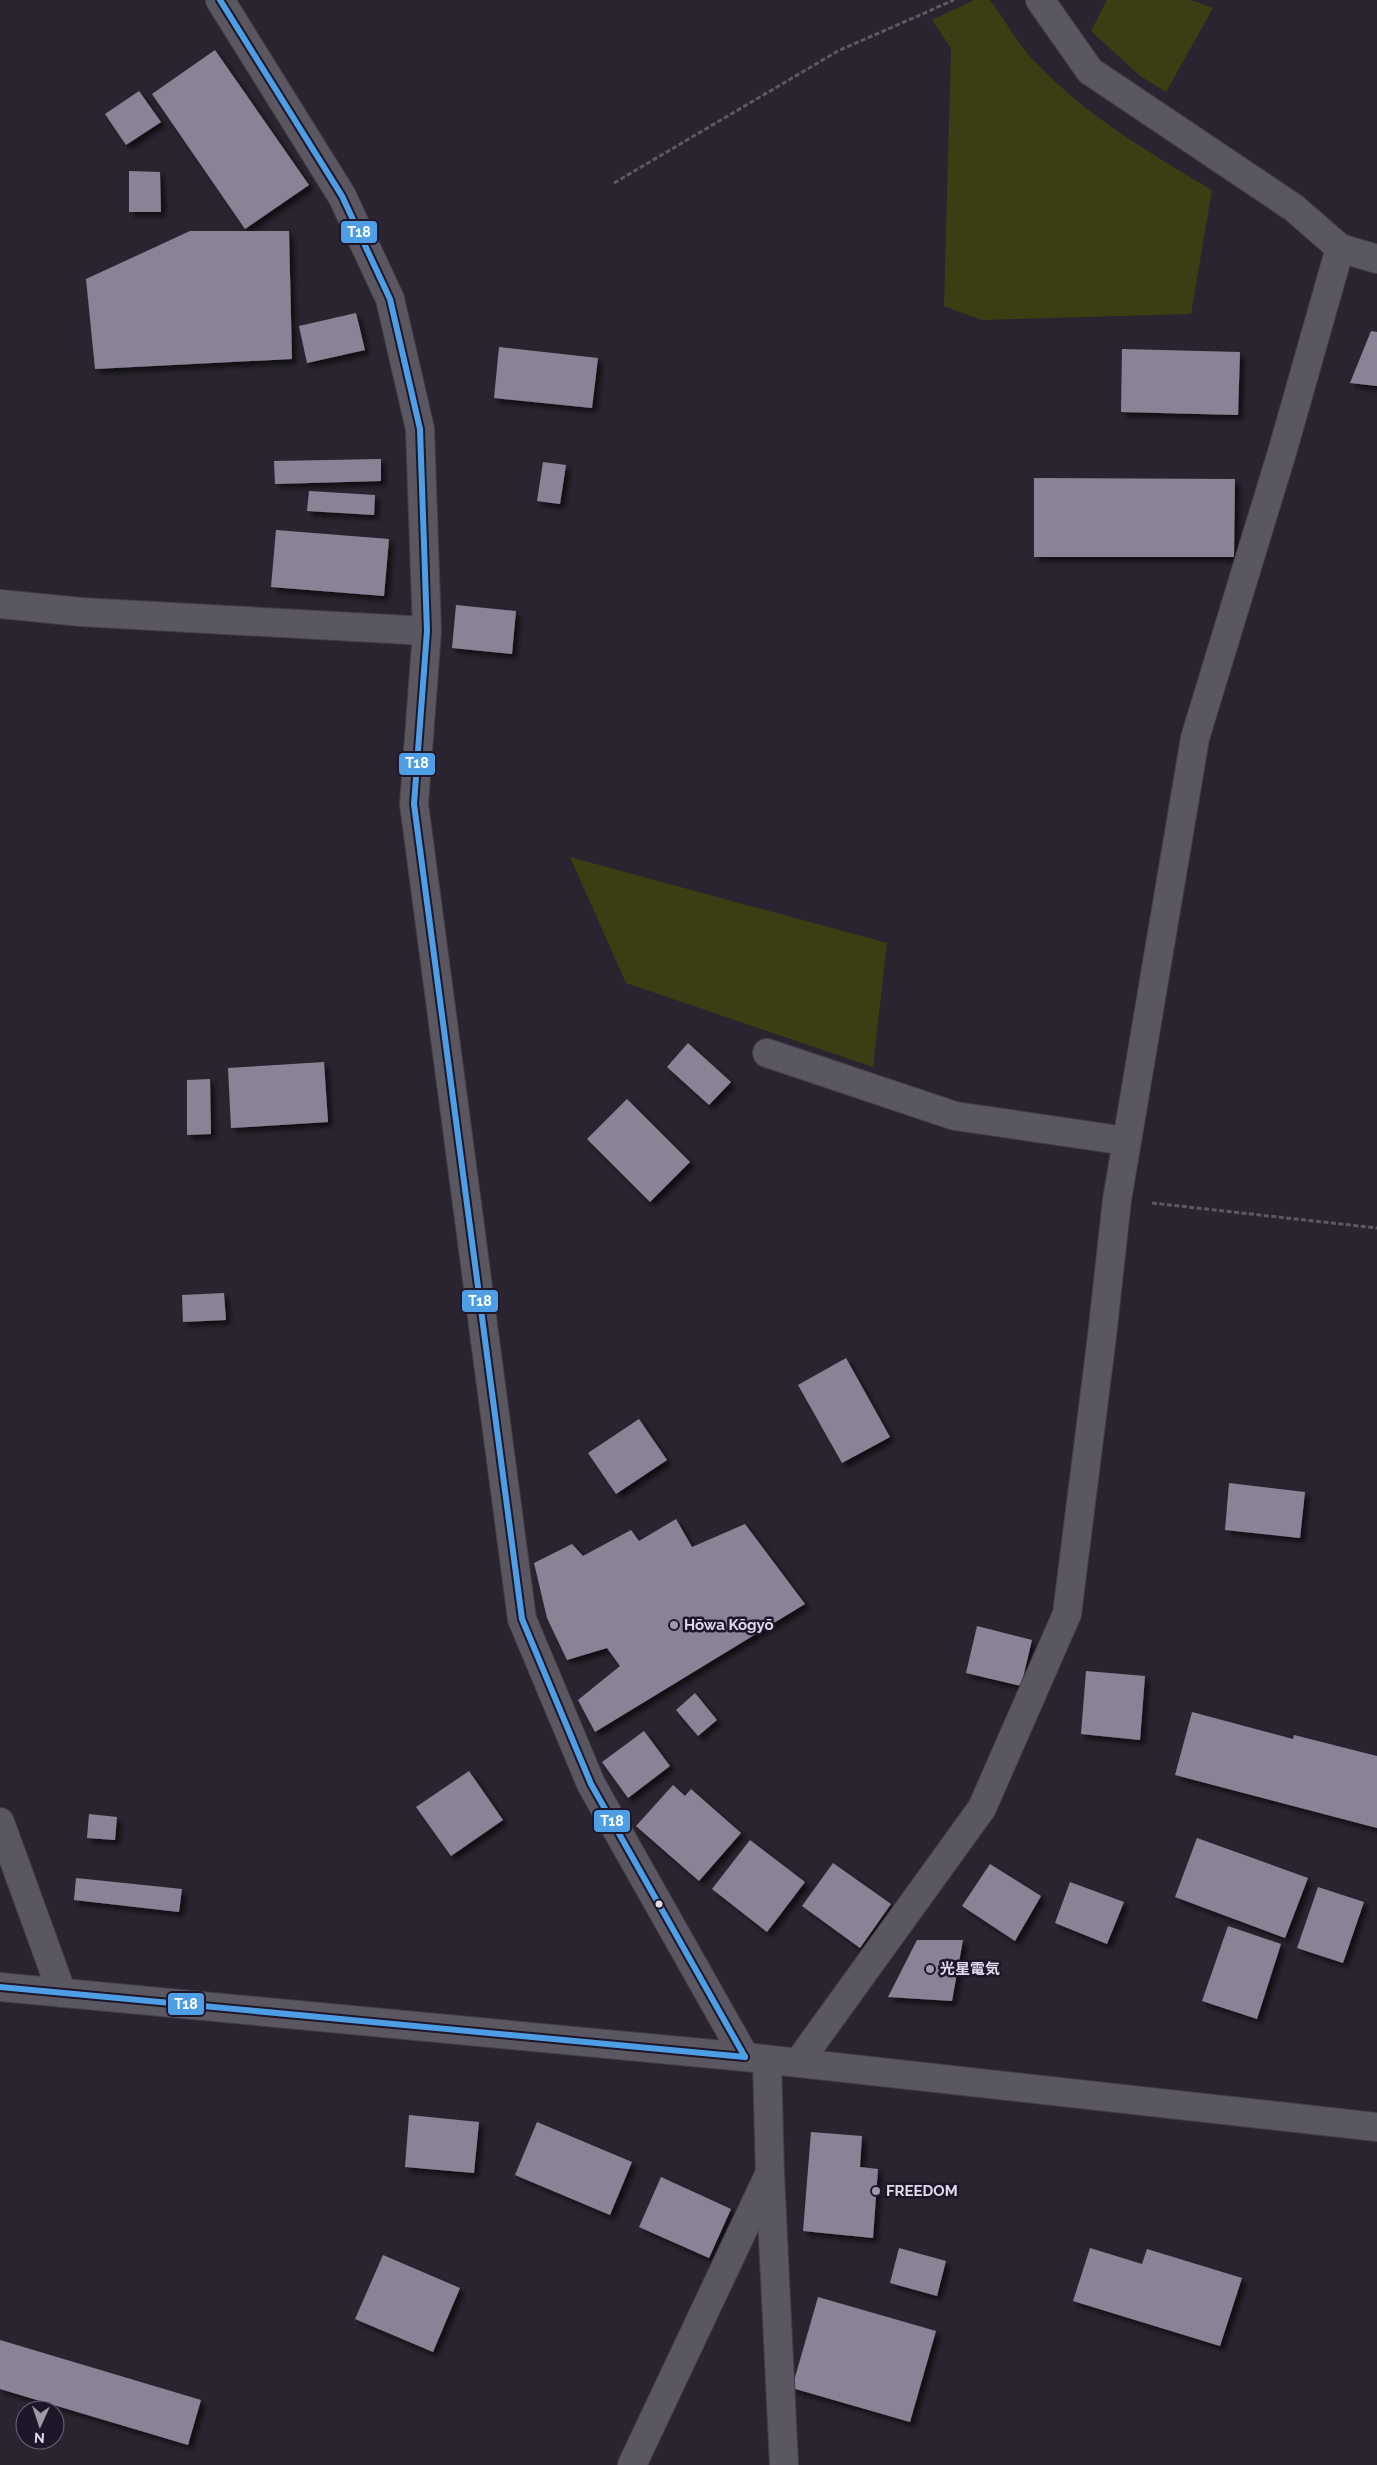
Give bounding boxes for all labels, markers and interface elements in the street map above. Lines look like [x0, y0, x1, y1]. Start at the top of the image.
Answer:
line badge: T18 [340, 220, 378, 244]
text: T18 [347, 224, 371, 240]
line badge: T18 [398, 752, 436, 776]
text: T18 [405, 755, 429, 771]
line badge: T18 [461, 1289, 499, 1313]
text: T18 [468, 1293, 492, 1309]
place label: Hōwa Kōgyō [684, 1616, 774, 1634]
marker: Hōwa Kōgyō [668, 1619, 680, 1631]
line badge: T18 [593, 1809, 631, 1833]
text: T18 [600, 1813, 624, 1829]
unlabelled marker [654, 1899, 664, 1909]
place label: 光星電気 [940, 1960, 1000, 1978]
marker: 光星電気 [924, 1963, 936, 1975]
line badge: T18 [167, 1992, 205, 2016]
text: T18 [174, 1996, 198, 2012]
place label: FREEDOM [886, 2182, 958, 2200]
marker: FREEDOM [870, 2185, 882, 2197]
north arrow [15, 2400, 65, 2450]
text: N [34, 2430, 45, 2446]

